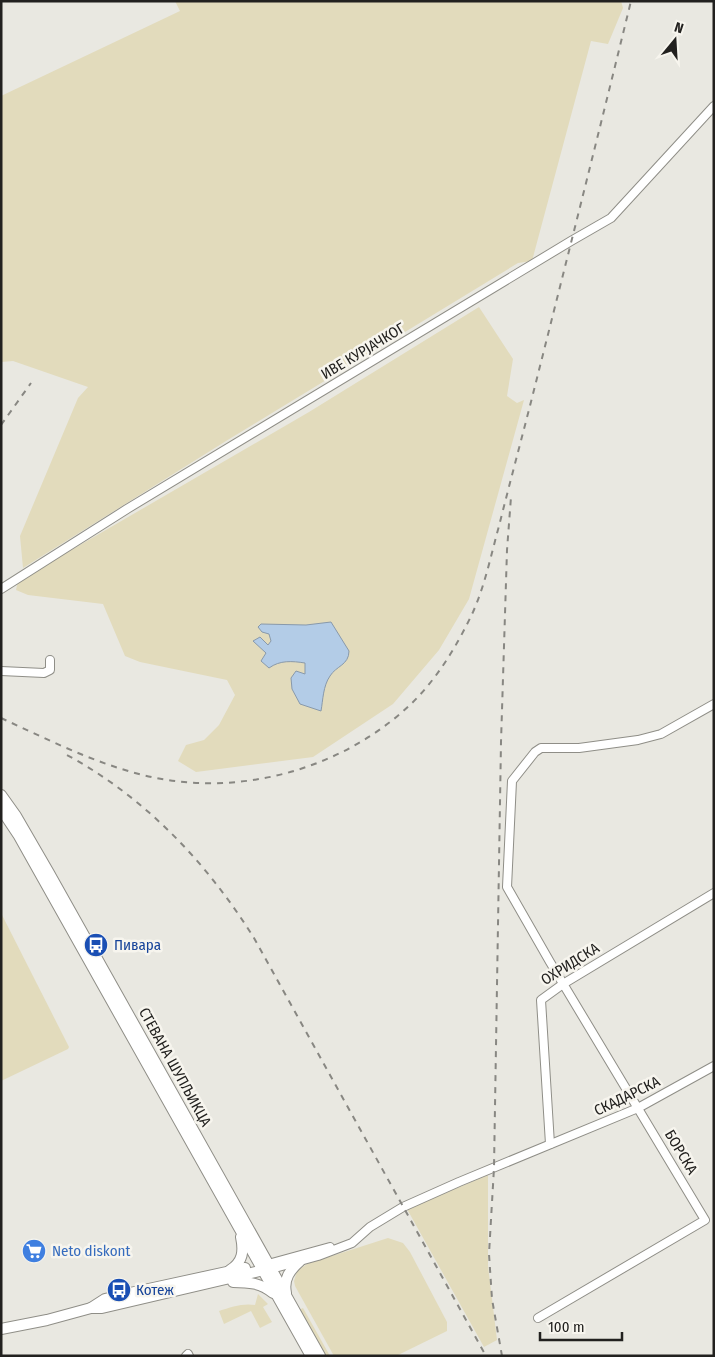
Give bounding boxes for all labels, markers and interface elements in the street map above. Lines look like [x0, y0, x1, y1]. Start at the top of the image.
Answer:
north arrow [650, 15, 700, 65]
text: N [672, 19, 685, 37]
street label: ИВЕ КУРЈАЧКОГ [318, 319, 408, 383]
bus stop icon: Пивара [83, 932, 109, 958]
place label: Пивара [114, 936, 161, 954]
street label: ОХРИДСКА [538, 939, 603, 989]
street label: СТЕВАНА ШУПЉИКЦА [135, 1004, 215, 1130]
street label: СКАДАРСКА [591, 1072, 663, 1120]
street label: БОРСКА [661, 1127, 701, 1178]
supermarket icon: Neto diskont [21, 1238, 47, 1264]
place label: Neto diskont [52, 1242, 130, 1260]
bus stop icon: Котеж [106, 1277, 132, 1303]
place label: Котеж [136, 1281, 174, 1299]
scale bar [540, 1310, 622, 1342]
text: 100 m [548, 1318, 585, 1336]

